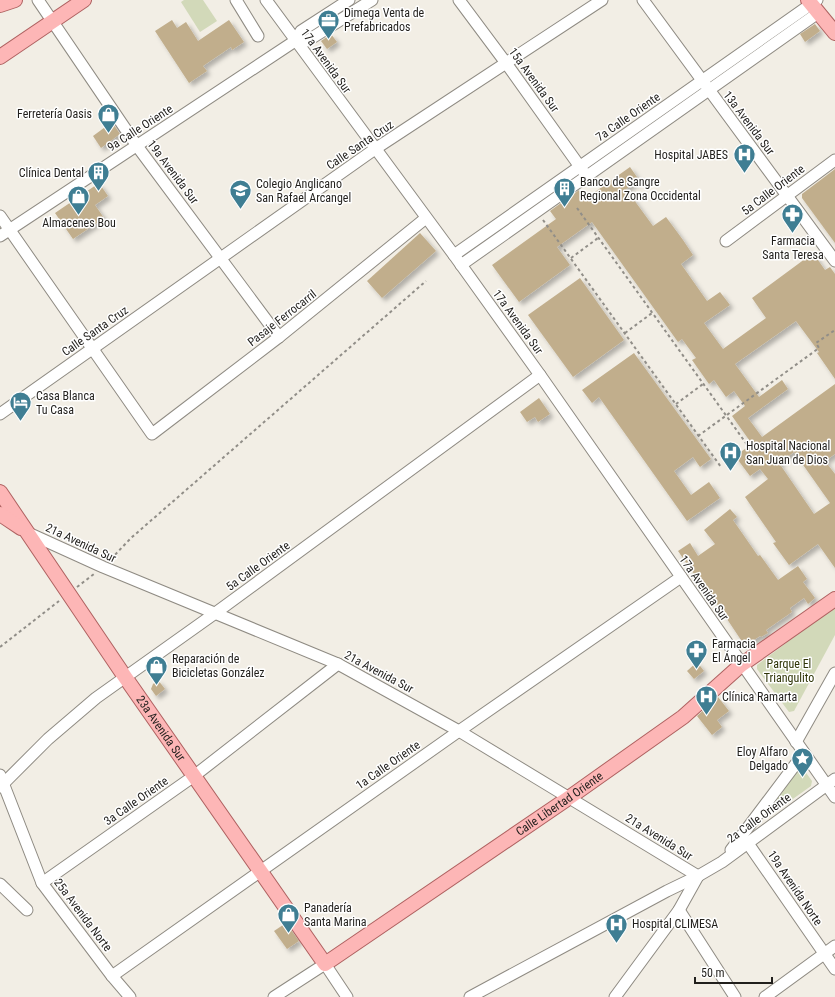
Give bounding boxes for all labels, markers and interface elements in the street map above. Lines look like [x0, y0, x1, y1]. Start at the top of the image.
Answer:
place label: Dimega Venta de Prefabricados [344, 6, 425, 34]
office icon: Dimega Venta de Prefabricados [315, 7, 341, 40]
street label: 17a Avenida Sur [298, 26, 354, 96]
street label: 15a Avenida Sur [506, 45, 562, 115]
street label: 13a Avenida Sur [720, 88, 778, 158]
street label: 7a Calle Oriente [593, 90, 663, 144]
shop icon: Ferretería Oasis [95, 101, 121, 134]
street label: 9a Calle Oriente [105, 101, 176, 154]
place label: Ferretería Oasis [17, 107, 92, 121]
street label: Calle Santa Cruz [324, 117, 396, 173]
street label: 19a Avenida Sur [144, 137, 202, 207]
hospital icon: Hospital JABES [731, 142, 757, 175]
place label: Hospital JABES [654, 148, 728, 162]
building icon: Clínica Dental [86, 160, 112, 193]
street label: 5a Calle Oriente [739, 162, 807, 218]
place label: Clínica Dental [19, 166, 84, 180]
place label: Banco de Sangre Regional Zona Occidental [580, 175, 701, 203]
building icon: Banco de Sangre Regional Zona Occidental [551, 176, 577, 209]
place label: Colegio Anglicano San Rafael Arcangel [256, 177, 351, 205]
school or university icon: Colegio Anglicano San Rafael Arcangel [227, 178, 253, 211]
shop icon: Almacenes Bou [66, 183, 92, 216]
pharmacy icon: Farmacia Santa Teresa [780, 201, 806, 234]
place label: Almacenes Bou [42, 216, 116, 230]
place label: Farmacia Santa Teresa [762, 234, 824, 262]
street label: Pasaje Ferrocarril [245, 287, 319, 349]
street label: 17a Avenida Sur [490, 287, 546, 357]
street label: Calle Santa Cruz [59, 303, 131, 359]
place label: Casa Blanca Tu Casa [36, 389, 95, 417]
hotel icon: Casa Blanca Tu Casa [7, 390, 33, 423]
place label: Hospital Nacional San Juan de Dios [746, 439, 830, 467]
hospital icon: Hospital Nacional San Juan de Dios [717, 440, 743, 473]
street label: 21a Avenida Sur [43, 521, 119, 566]
street label: 5a Calle Oriente [224, 538, 293, 594]
street label: 17a Avenida Sur [676, 553, 732, 624]
place label: Farmacia El Ángel [712, 637, 756, 665]
pharmacy icon: Farmacia El Ángel [683, 638, 709, 671]
street label: 21a Avenida Sur [342, 648, 416, 696]
place label: Reparación de Bicicletas González [172, 652, 265, 680]
shop icon: Reparación de Bicicletas González [144, 653, 170, 686]
park label: Parque El Triangulito [764, 657, 814, 685]
hospital icon: Clínica Ramarta [693, 684, 719, 717]
place label: Clínica Ramarta [722, 690, 797, 704]
street label: 23a Avenida Sur [133, 693, 189, 764]
street label: 1a Calle Oriente [353, 738, 423, 792]
place label: Eloy Alfaro Delgado [737, 745, 788, 773]
place icon: Eloy Alfaro Delgado [790, 746, 816, 779]
street label: Calle Libertad Oriente [513, 769, 606, 839]
street label: 3a Calle Oriente [101, 774, 171, 828]
street label: 2a Calle Oriente [725, 790, 794, 846]
street label: 21a Avenida Sur [623, 811, 695, 863]
street label: 19a Avenida Norte [765, 848, 825, 928]
street label: 25a Avenida Norte [51, 876, 115, 954]
place label: Panadería Santa Marina [304, 901, 367, 929]
shop icon: Panadería Santa Marina [275, 902, 301, 935]
hospital icon: Hospital CLIMESA [603, 911, 629, 944]
place label: Hospital CLIMESA [632, 917, 718, 931]
scale bar [695, 959, 772, 985]
text: 50 m [701, 966, 725, 980]

